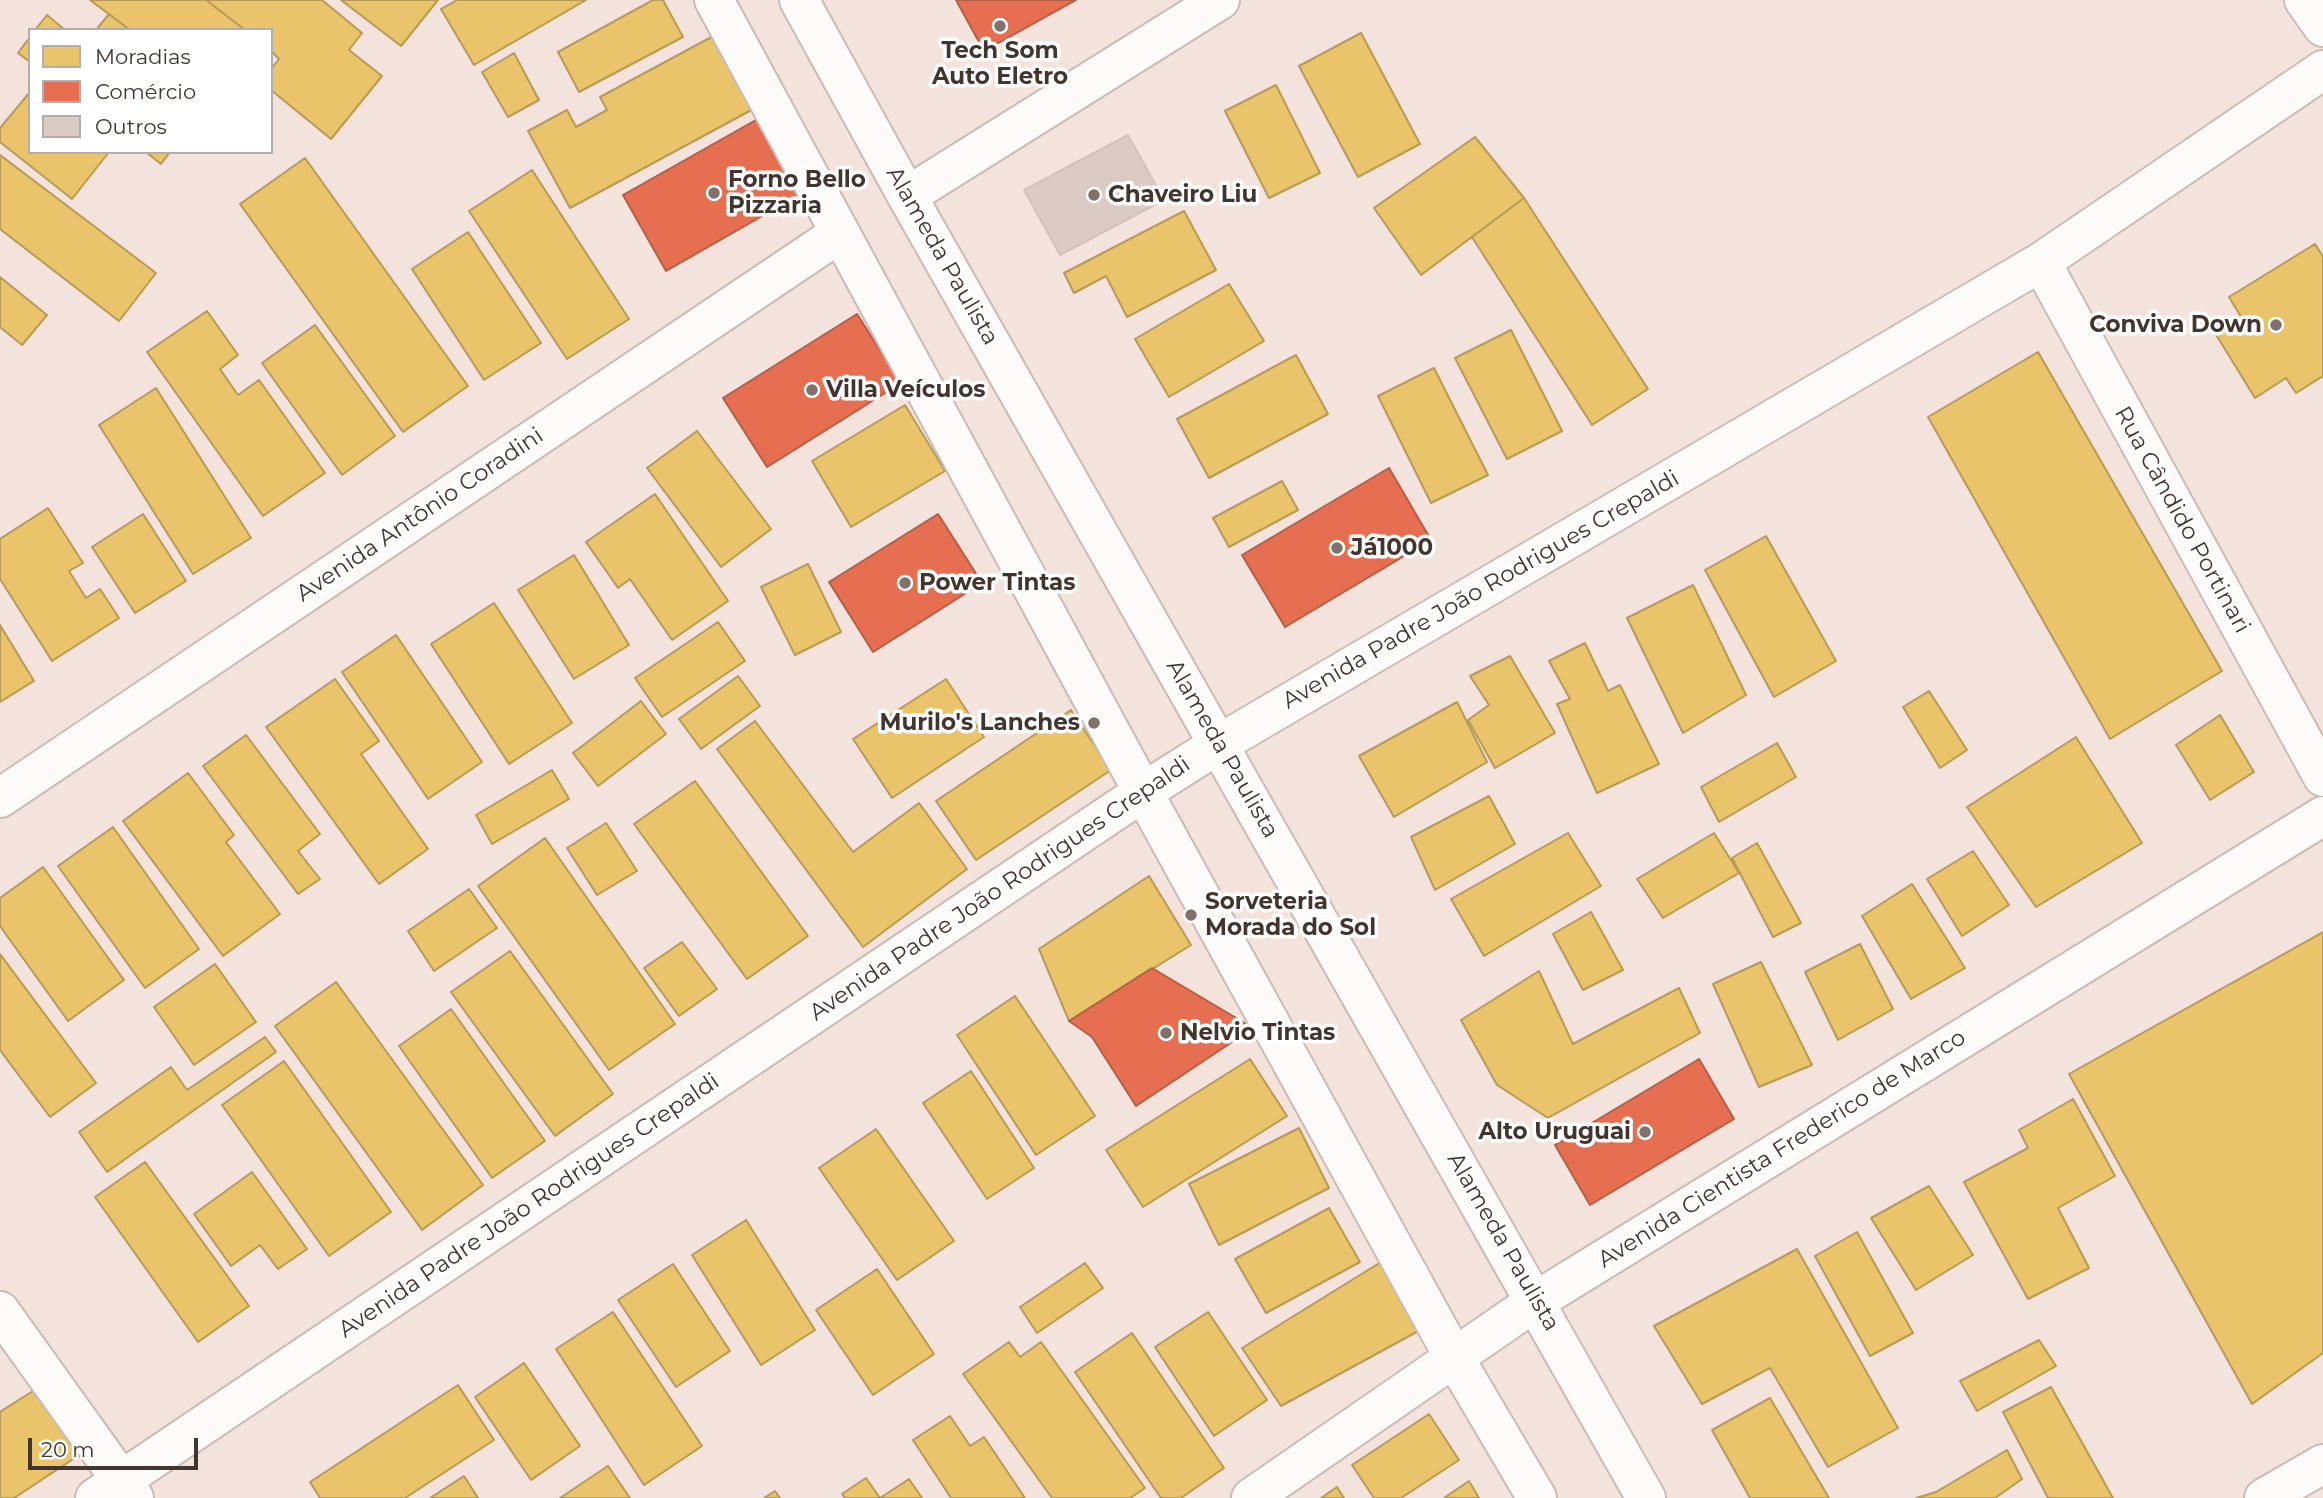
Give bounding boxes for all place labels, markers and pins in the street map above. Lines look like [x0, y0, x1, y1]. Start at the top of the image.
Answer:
marker: Tech Som Auto Eletro [992, 18, 1008, 34]
place label: Tech Som Auto Eletro [932, 37, 1068, 91]
place label: Forno Bello Pizzaria [728, 166, 866, 220]
place label: Chaveiro Liu [1108, 181, 1257, 209]
marker: Forno Bello Pizzaria [706, 185, 722, 201]
marker: Chaveiro Liu [1086, 187, 1102, 203]
place label: Conviva Down [2089, 311, 2262, 339]
marker: Conviva Down [2268, 317, 2284, 333]
place label: Villa Veículos [826, 376, 985, 404]
marker: Villa Veículos [804, 382, 820, 398]
place label: Já1000 [1351, 534, 1433, 562]
marker: Já1000 [1329, 540, 1345, 556]
place label: Power Tintas [919, 569, 1075, 597]
marker: Power Tintas [897, 575, 913, 591]
place label: Murilo's Lanches [879, 709, 1080, 737]
marker: Murilo's Lanches [1086, 715, 1102, 731]
place label: Sorveteria Morada do Sol [1205, 888, 1376, 942]
marker: Sorveteria Morada do Sol [1183, 907, 1199, 923]
place label: Nelvio Tintas [1180, 1019, 1335, 1047]
marker: Nelvio Tintas [1158, 1025, 1174, 1041]
place label: Alto Uruguai [1478, 1118, 1631, 1146]
marker: Alto Uruguai [1637, 1124, 1653, 1140]

